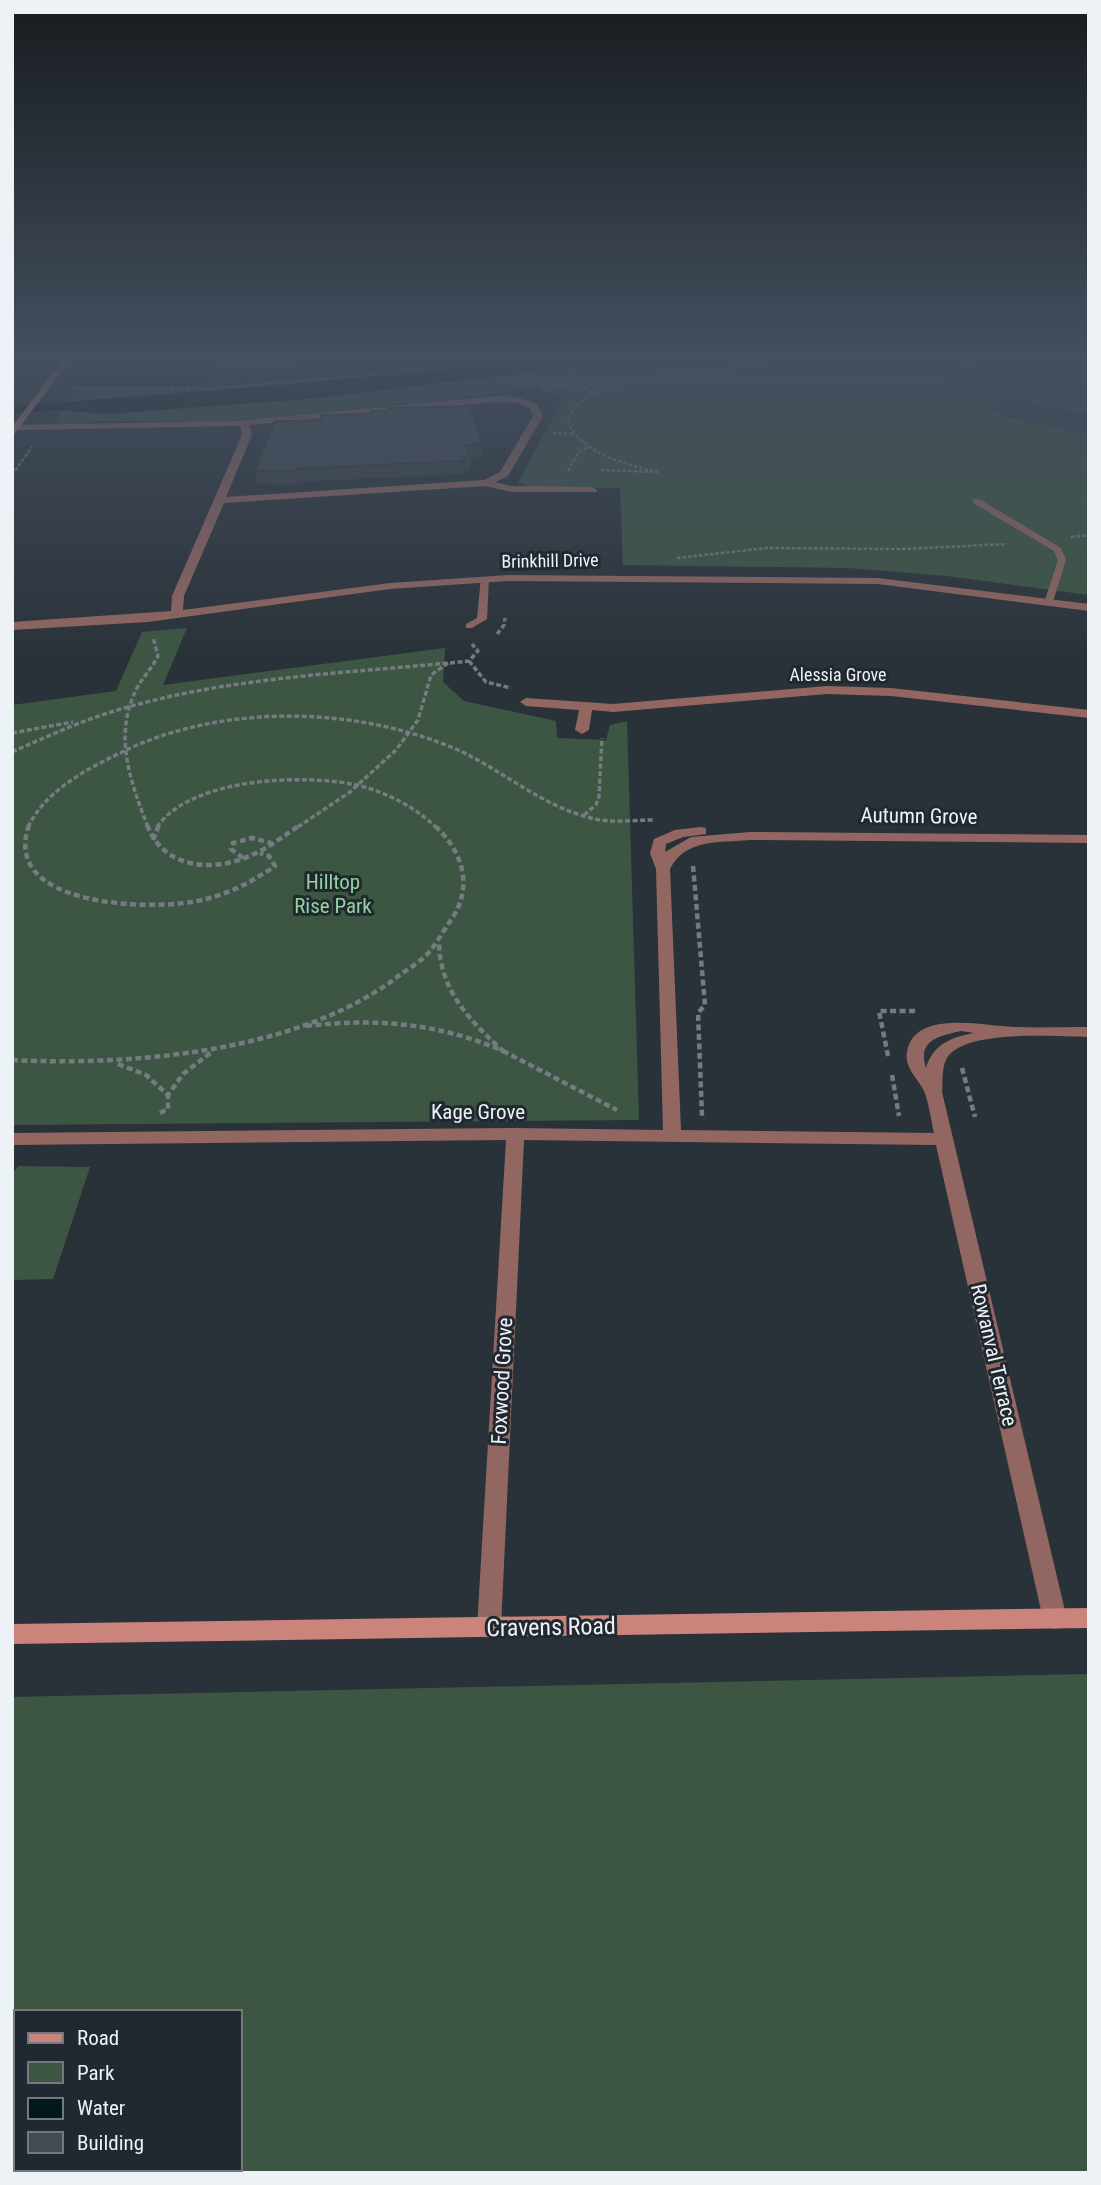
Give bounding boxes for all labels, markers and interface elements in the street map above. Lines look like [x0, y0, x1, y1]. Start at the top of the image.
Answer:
street label: Brinkhill Drive [501, 549, 599, 572]
street label: Alessia Grove [789, 664, 887, 685]
street label: Autumn Grove [860, 803, 978, 829]
park label: Hilltop Rise Park [294, 870, 372, 918]
street label: Kage Grove [431, 1100, 525, 1124]
street label: Rowanval Terrace [966, 1281, 1022, 1429]
street label: Foxwood Grove [487, 1317, 517, 1445]
street label: Cravens Road [486, 1612, 616, 1642]
legend [14, 2010, 242, 2171]
text: Road [77, 2026, 119, 2050]
text: Park [77, 2061, 115, 2085]
text: Water [77, 2096, 125, 2120]
text: Building [77, 2131, 144, 2155]

